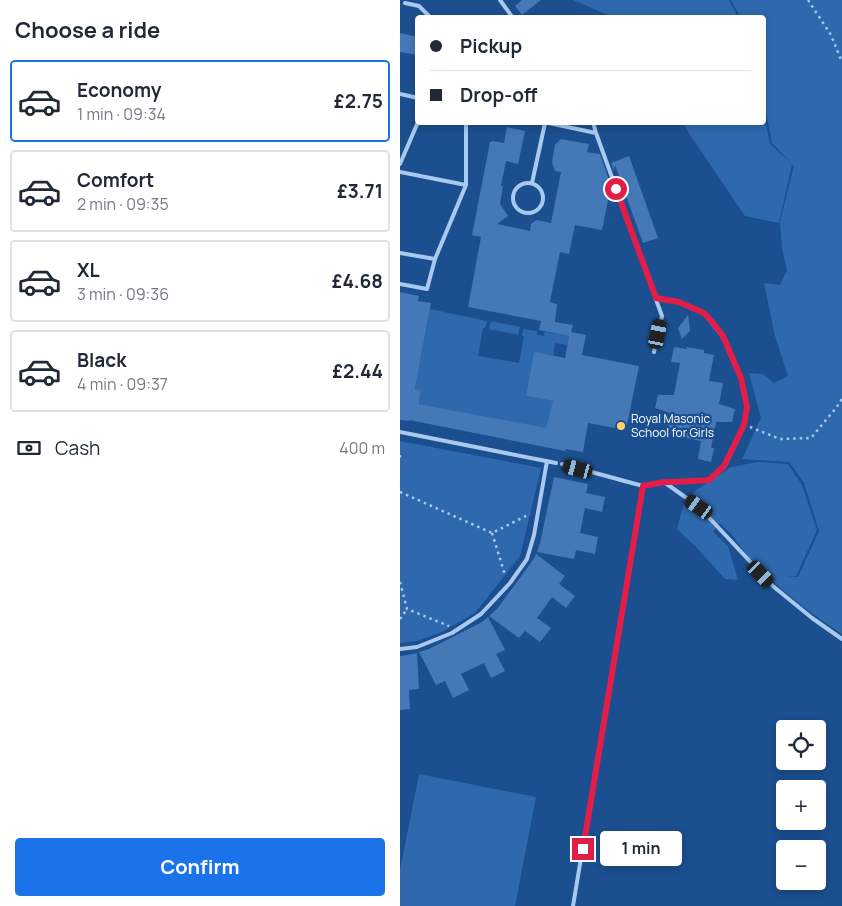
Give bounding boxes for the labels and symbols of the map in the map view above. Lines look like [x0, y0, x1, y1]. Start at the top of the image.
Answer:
route start [605, 178, 627, 200]
car [647, 318, 668, 350]
place label: Royal Masonic School for Girls [631, 410, 714, 441]
marker: Royal Masonic School for Girls [615, 420, 627, 432]
car [561, 458, 594, 480]
car [682, 492, 715, 522]
car [745, 558, 776, 590]
callout: 1 min [600, 832, 683, 866]
route end [572, 838, 594, 860]

